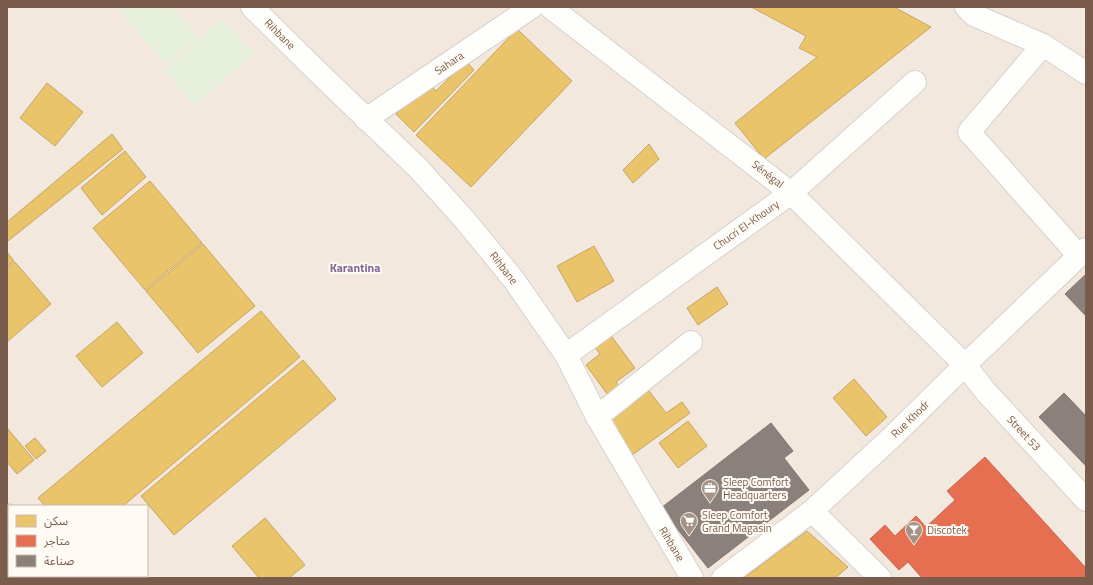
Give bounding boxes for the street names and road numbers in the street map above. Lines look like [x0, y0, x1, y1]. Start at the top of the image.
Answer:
street label: Rihbane [261, 15, 299, 53]
street label: Sahara [431, 47, 467, 79]
street label: Sénégal [749, 156, 787, 192]
street label: Chucri El-Khoury [710, 196, 783, 254]
street label: Rihbane [486, 248, 522, 288]
street label: Rue Khodr [887, 396, 933, 441]
street label: Street 53 [1003, 412, 1045, 454]
street label: Rihbane [655, 524, 689, 565]

